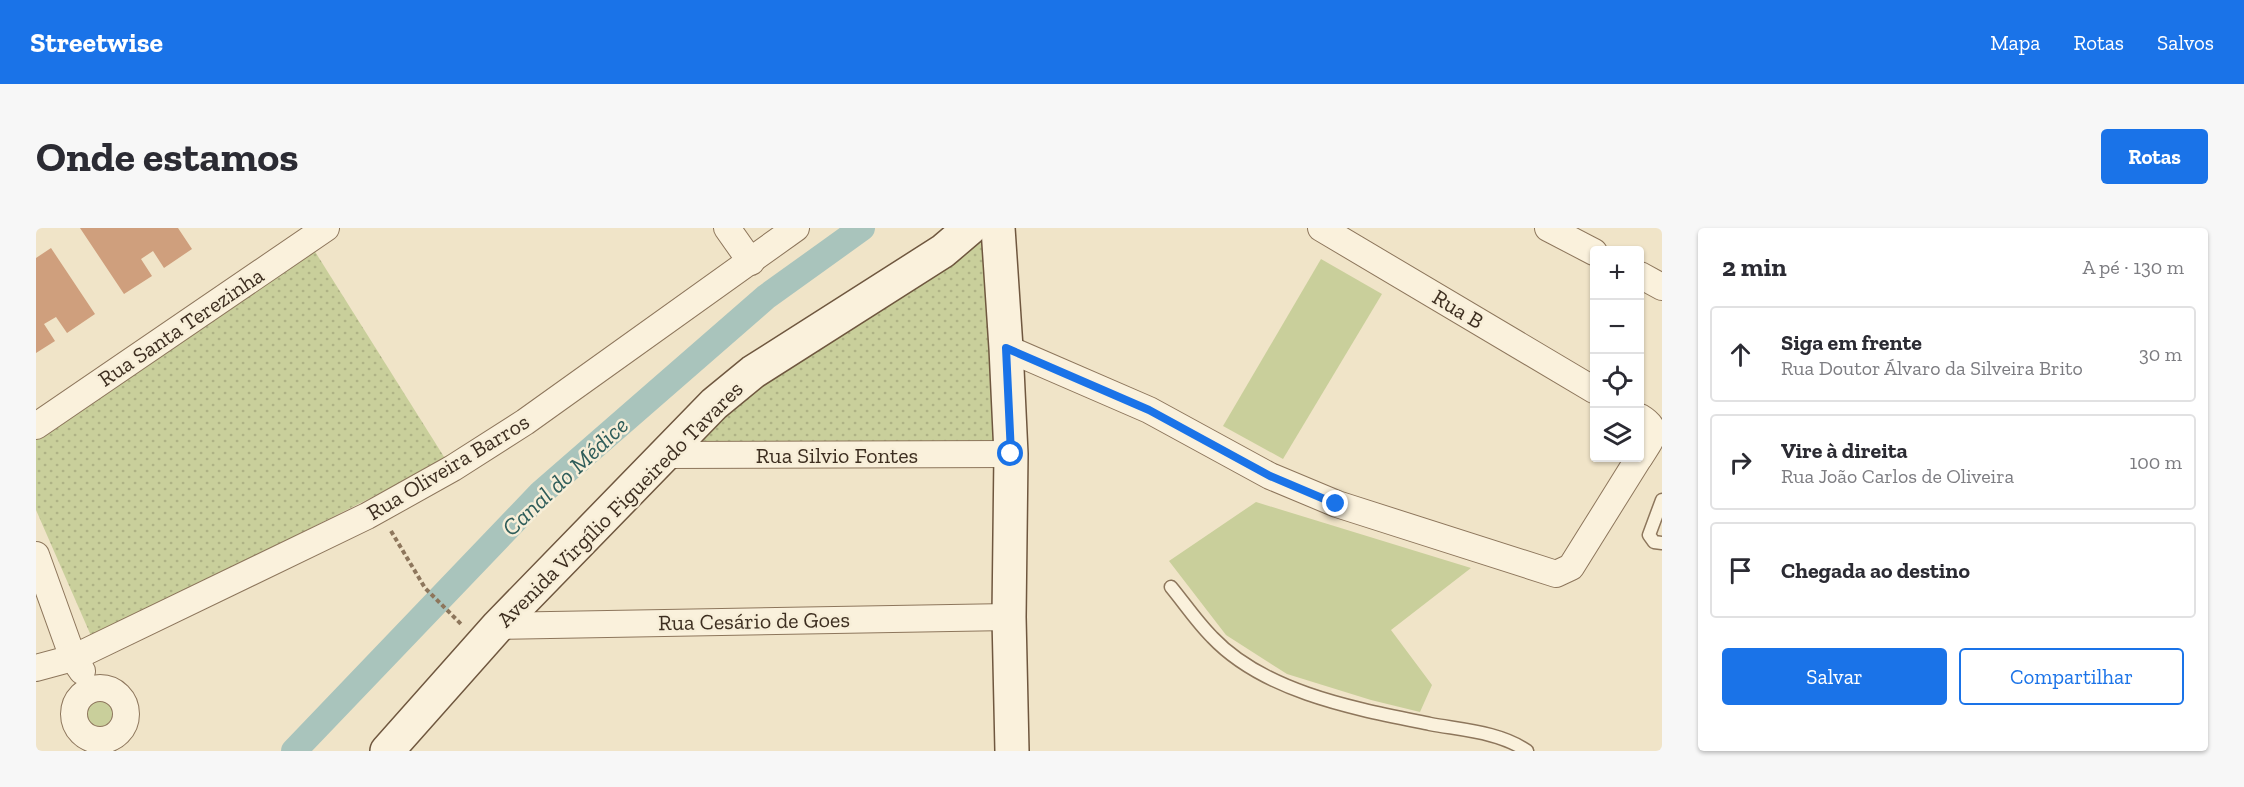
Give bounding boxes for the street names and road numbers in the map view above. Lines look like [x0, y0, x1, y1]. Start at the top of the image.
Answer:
street label: Rua Santa Terezinha [93, 261, 269, 392]
street label: Rua B [1428, 283, 1488, 335]
street label: Avenida Virgílio Figueiredo Tavares [491, 375, 749, 633]
street label: Rua Oliveira Barros [362, 408, 534, 526]
street label: Rua Silvio Fontes [756, 442, 918, 469]
street label: Rua Cesário de Goes [658, 606, 850, 636]

